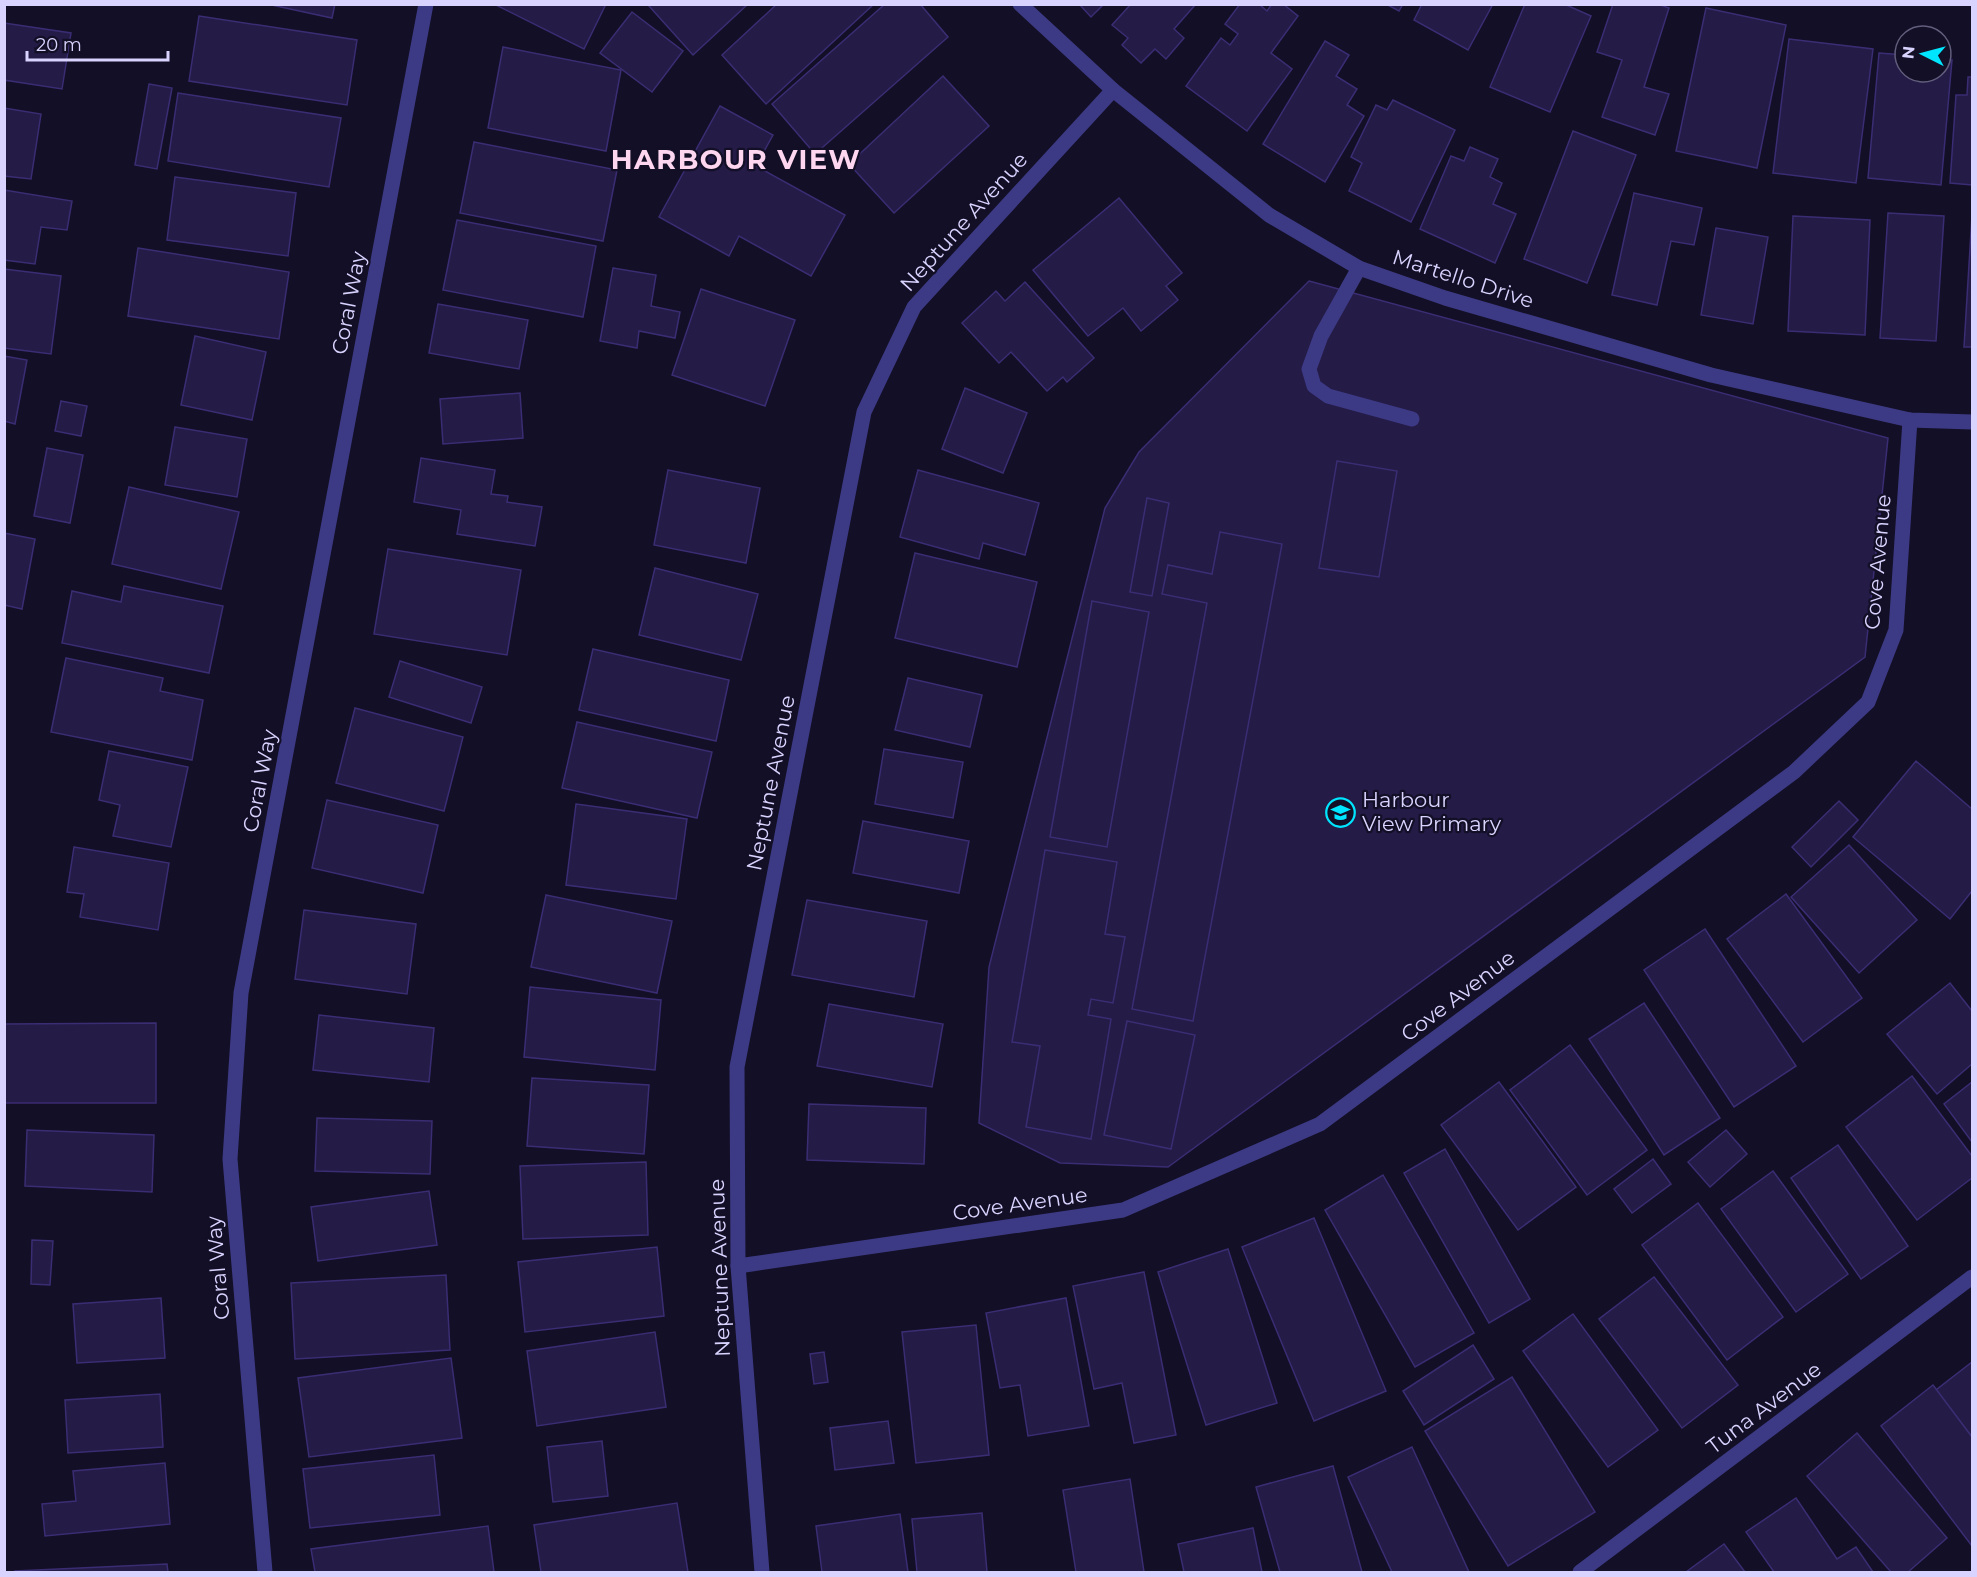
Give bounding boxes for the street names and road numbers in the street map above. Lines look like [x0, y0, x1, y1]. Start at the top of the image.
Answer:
street label: Neptune Avenue [895, 147, 1033, 296]
street label: Martello Drive [1389, 244, 1537, 313]
street label: Coral Way [326, 249, 371, 356]
street label: Cove Avenue [1859, 493, 1896, 631]
street label: Neptune Avenue [741, 693, 800, 873]
street label: Coral Way [237, 727, 282, 834]
street label: Cove Avenue [1396, 945, 1519, 1046]
street label: Neptune Avenue [704, 1179, 735, 1358]
street label: Cove Avenue [951, 1182, 1089, 1225]
street label: Coral Way [200, 1214, 234, 1321]
street label: Tuna Avenue [1701, 1356, 1826, 1459]

